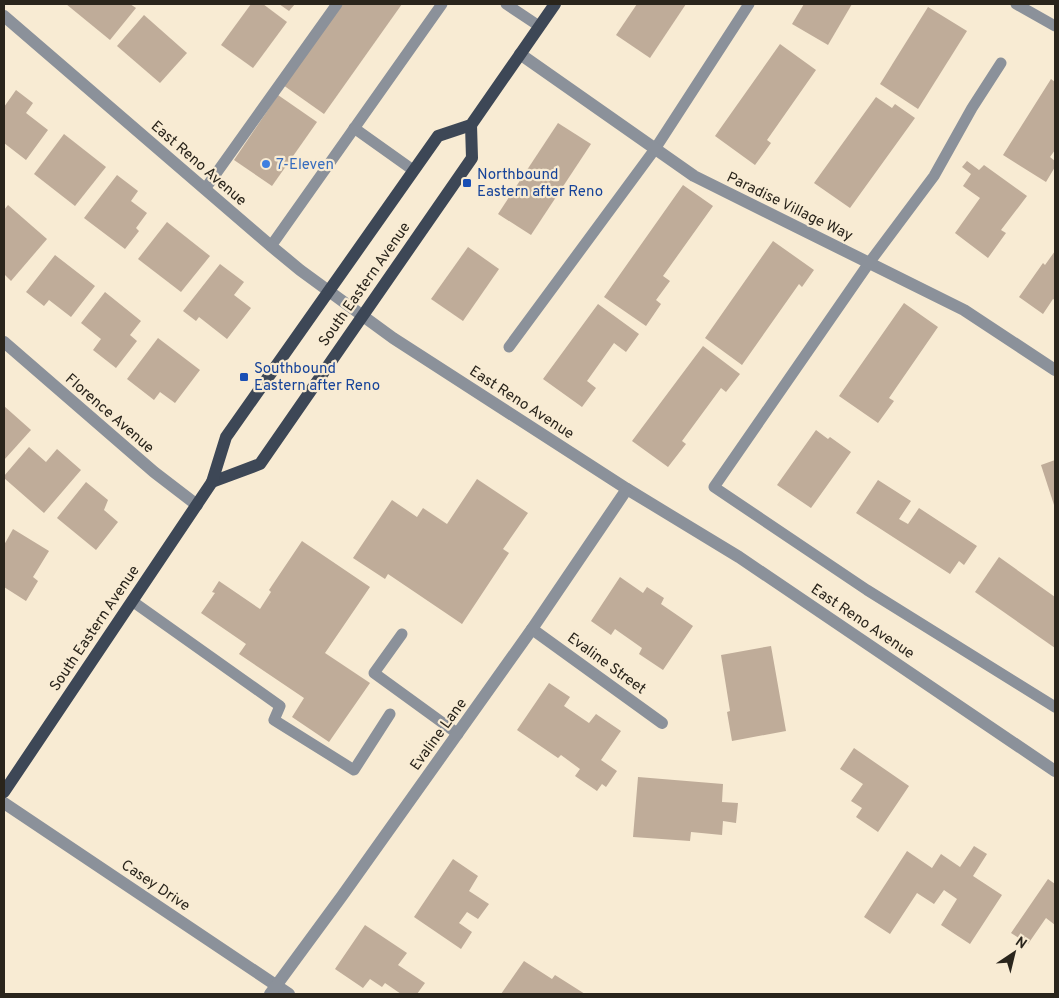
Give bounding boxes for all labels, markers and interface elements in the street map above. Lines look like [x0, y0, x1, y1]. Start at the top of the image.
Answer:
street label: East Reno Avenue [146, 117, 250, 211]
place label: 7-Eleven [276, 156, 334, 175]
marker: 7-Eleven [260, 158, 272, 170]
place label: Northbound Eastern after Reno [477, 166, 603, 202]
street label: Paradise Village Way [723, 169, 856, 246]
marker: Northbound Eastern after Reno [461, 177, 473, 189]
street label: South Eastern Avenue [315, 219, 415, 351]
place label: Southbound Eastern after Reno [254, 360, 380, 396]
street label: East Reno Avenue [465, 362, 577, 444]
street label: Florence Avenue [61, 370, 157, 458]
marker: Southbound Eastern after Reno [238, 371, 250, 383]
street label: South Eastern Avenue [46, 562, 144, 695]
street label: East Reno Avenue [807, 581, 918, 664]
street label: Evaline Street [563, 629, 649, 699]
street label: Evaline Lane [407, 695, 472, 775]
street label: Casey Drive [117, 856, 193, 916]
north arrow [989, 928, 1039, 978]
text: N [1012, 934, 1030, 953]

